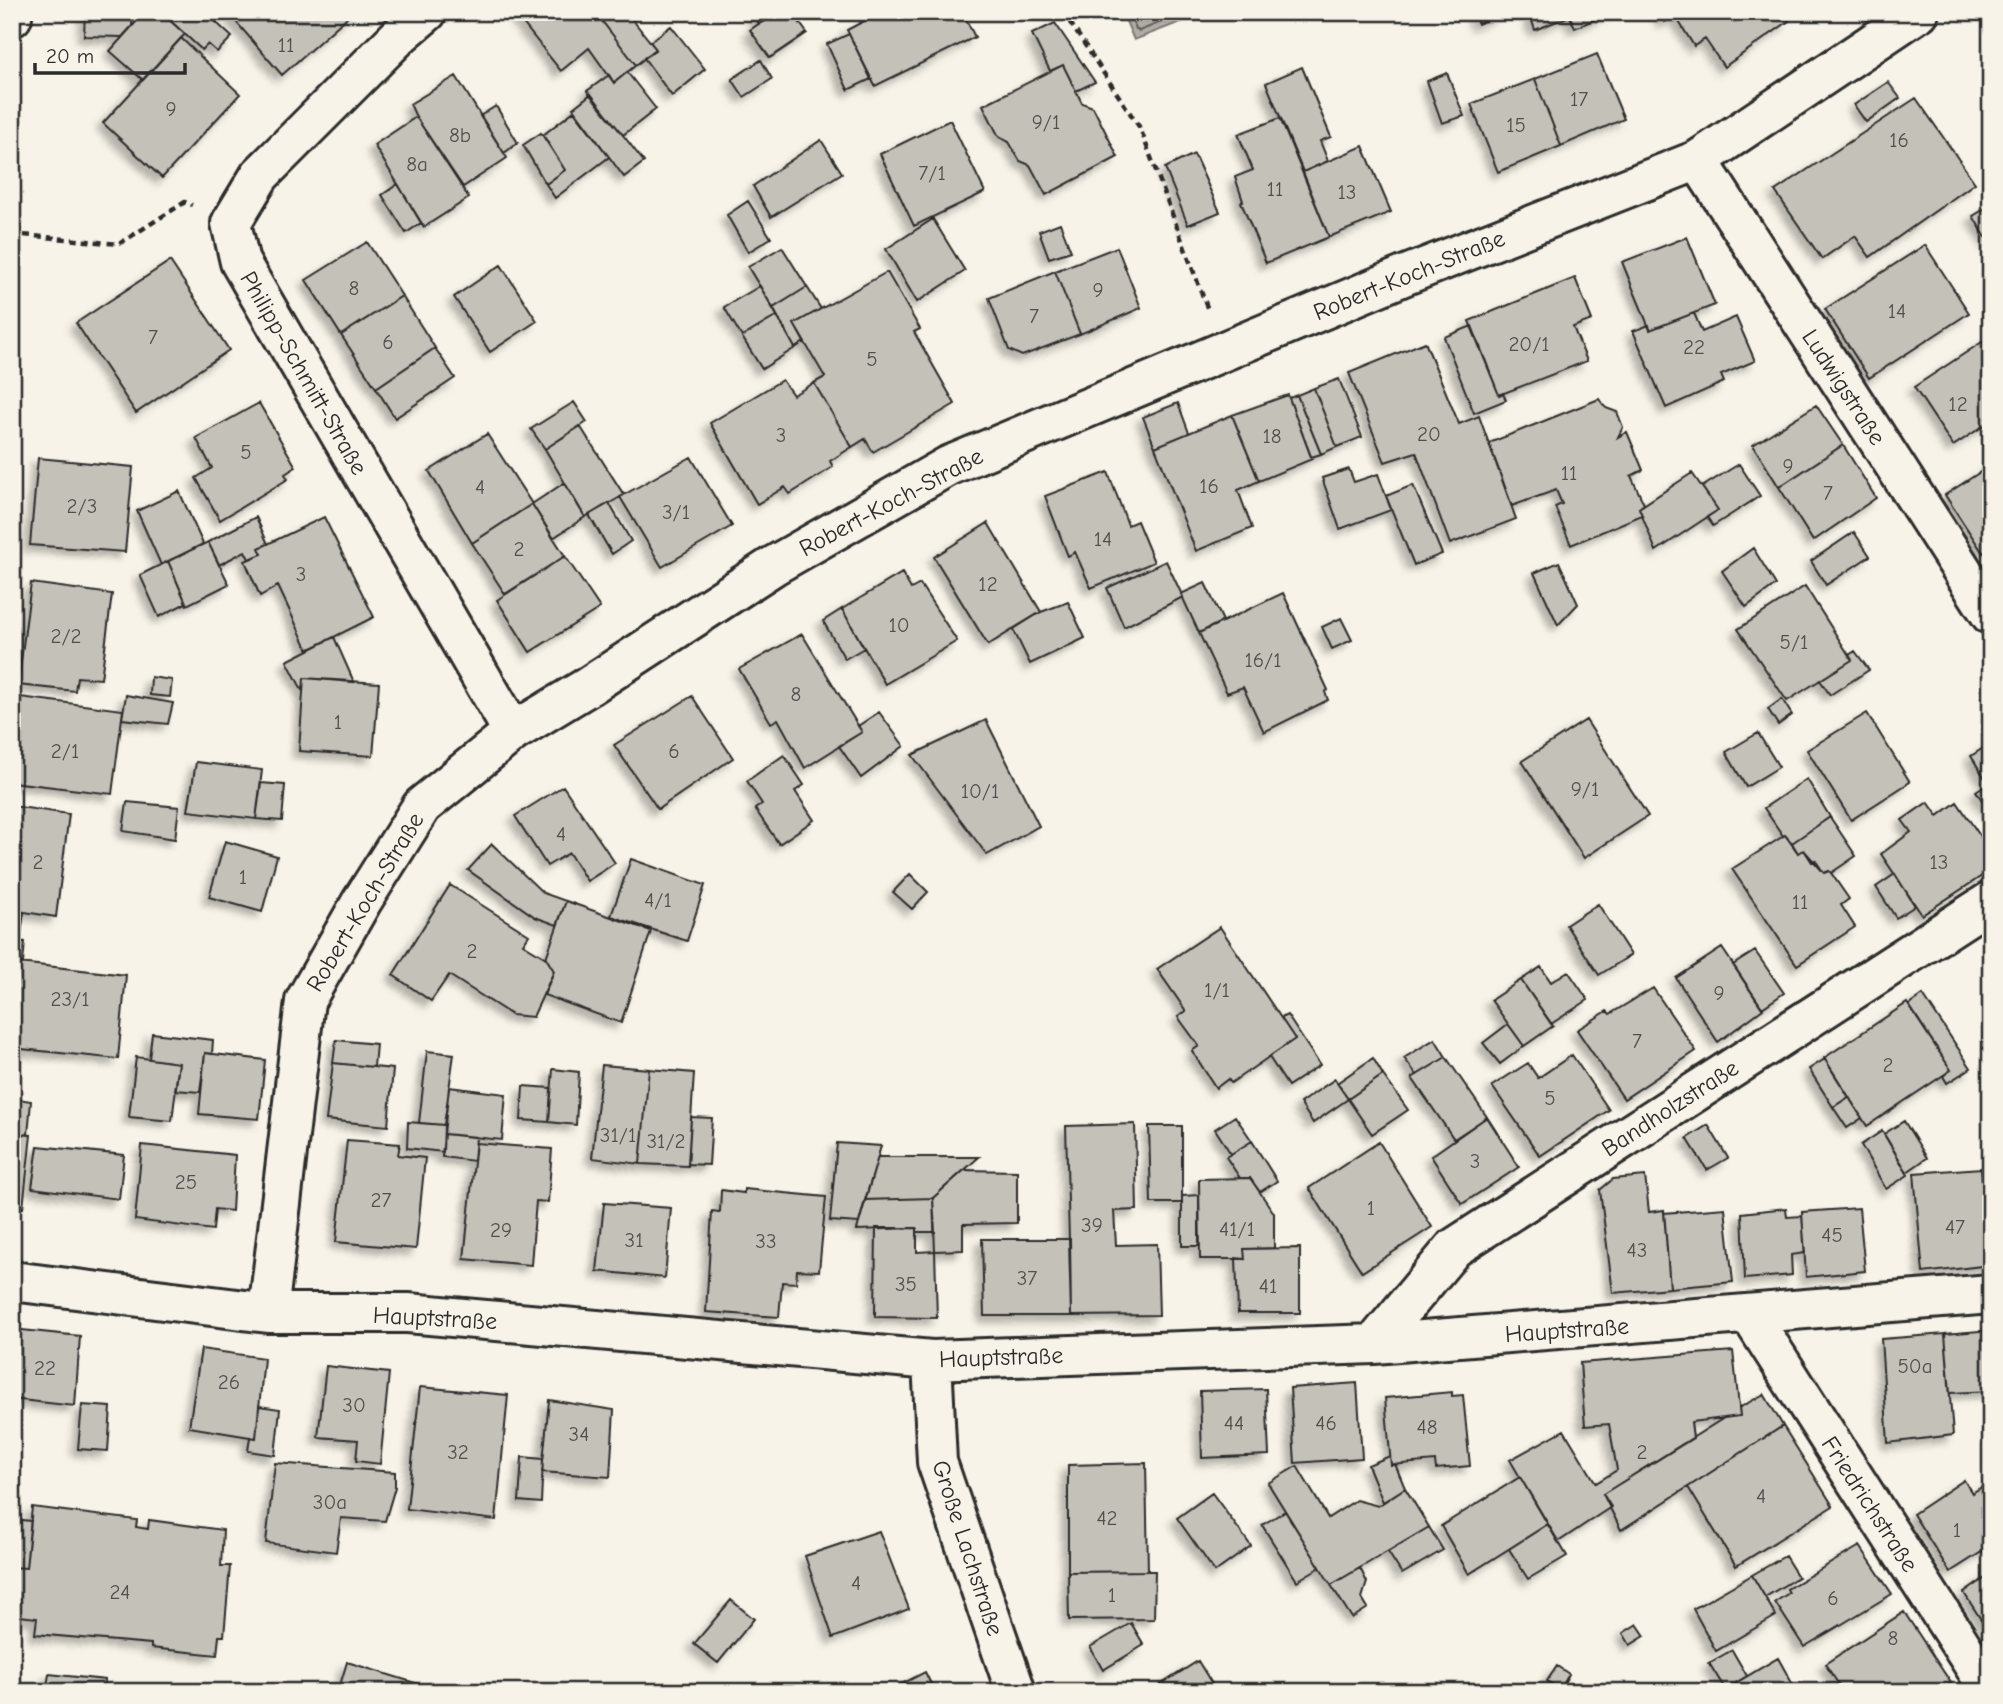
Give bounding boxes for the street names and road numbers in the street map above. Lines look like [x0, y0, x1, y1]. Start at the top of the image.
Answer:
street label: Robert-Koch-Straße [1309, 224, 1509, 326]
street label: Philipp-Schmitt-Straße [234, 266, 374, 480]
street label: Ludwigstraße [1796, 324, 1892, 450]
street label: Robert-Koch-Straße [794, 442, 988, 562]
street label: Robert-Koch-Straße [300, 807, 430, 997]
street label: Bandholzstraße [1596, 1053, 1744, 1163]
street label: Hauptstraße [372, 1301, 498, 1335]
street label: Hauptstraße [1504, 1312, 1630, 1348]
street label: Hauptstraße [938, 1341, 1064, 1373]
street label: Friedrichstraße [1816, 1431, 1924, 1577]
street label: Große Lachstraße [926, 1457, 1010, 1639]

